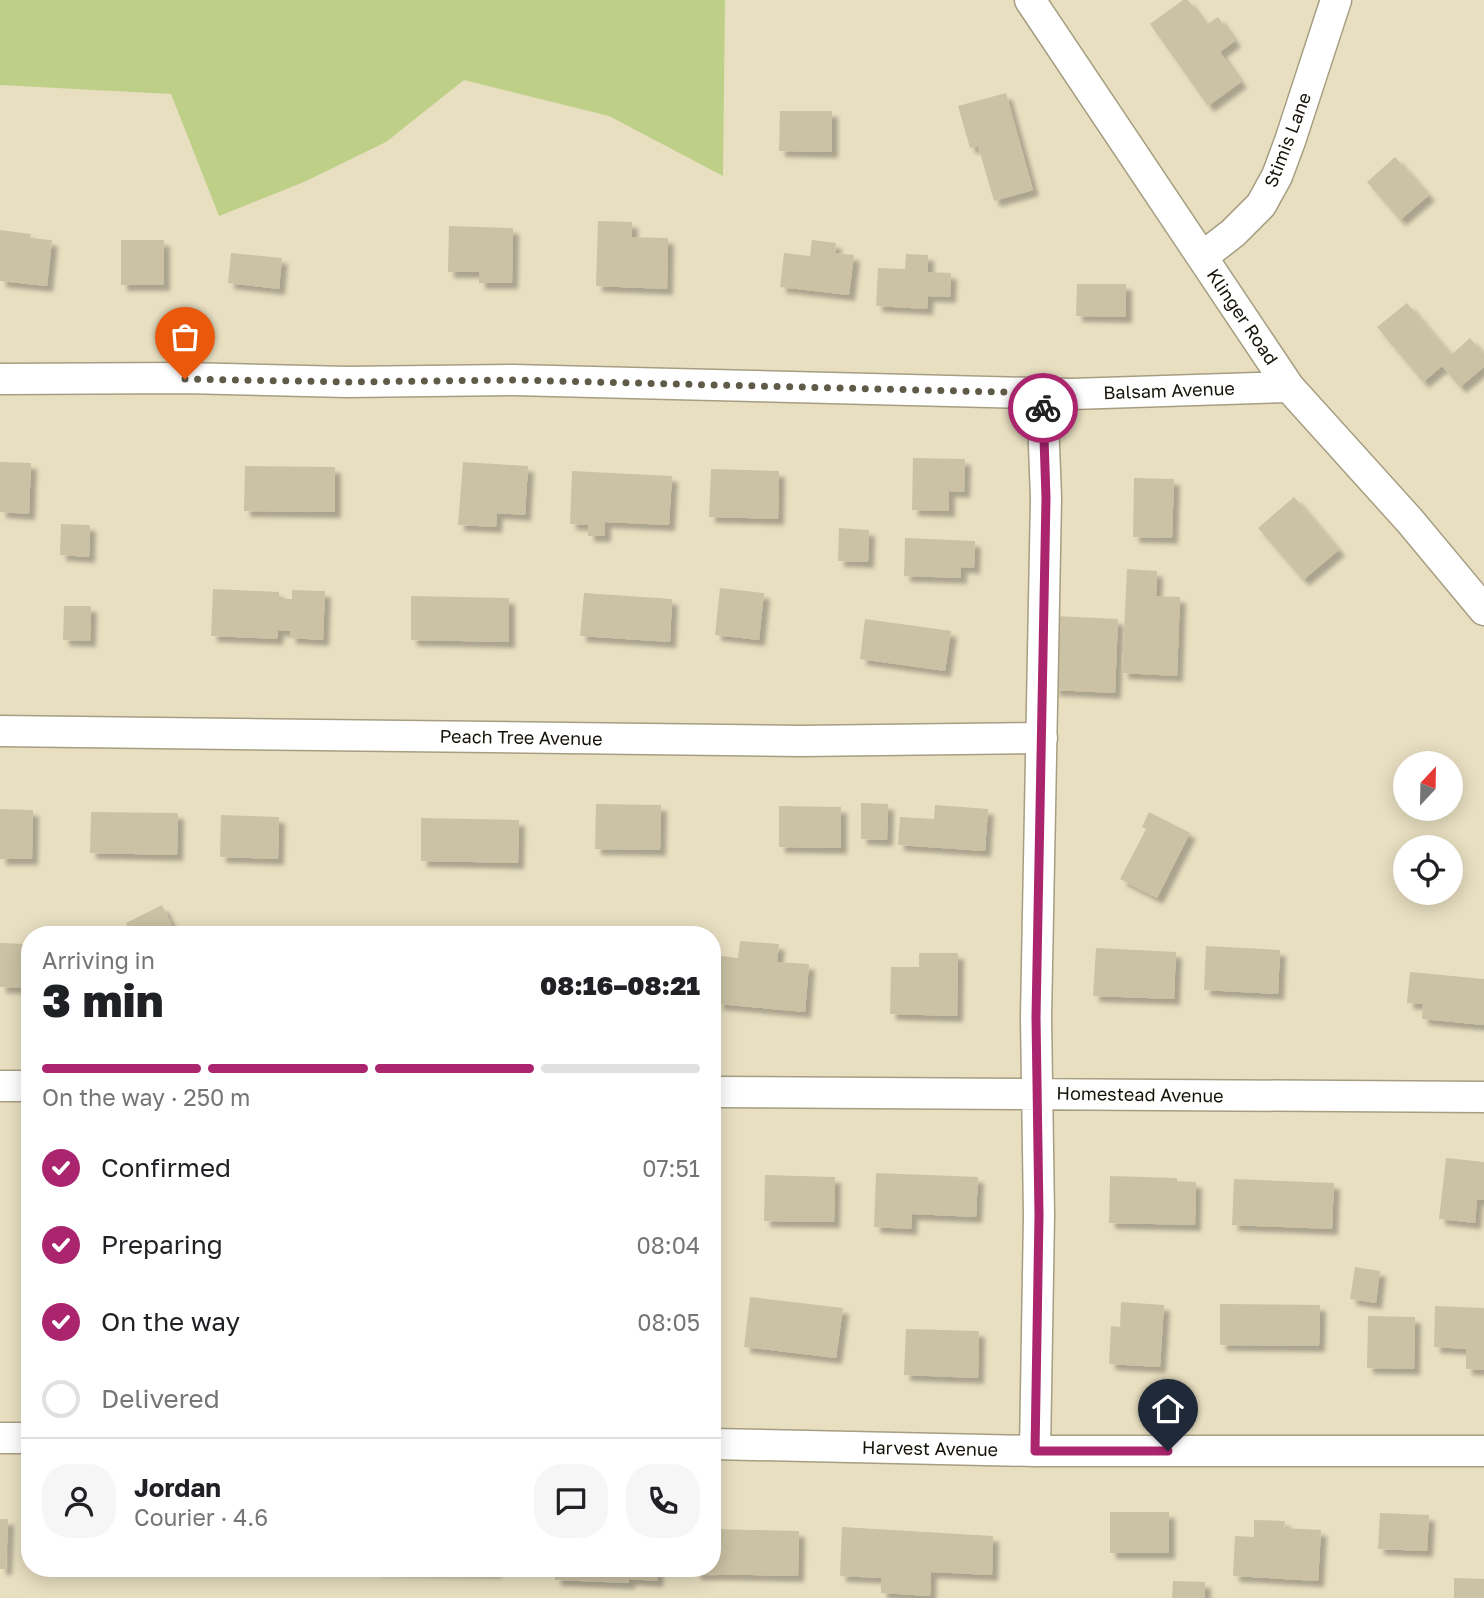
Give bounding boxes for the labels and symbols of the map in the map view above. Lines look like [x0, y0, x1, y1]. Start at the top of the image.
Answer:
street label: Stimis Lane [1259, 89, 1315, 190]
street label: Klinger Road [1203, 264, 1283, 369]
pin [155, 307, 215, 379]
courier [1008, 373, 1078, 443]
street label: Balsam Avenue [1103, 377, 1235, 403]
street label: Peach Tree Avenue [439, 725, 603, 749]
north arrow [1393, 751, 1463, 821]
street label: Homestead Avenue [1056, 1082, 1224, 1106]
pin [1138, 1379, 1198, 1451]
street label: Harvest Avenue [862, 1436, 998, 1460]

